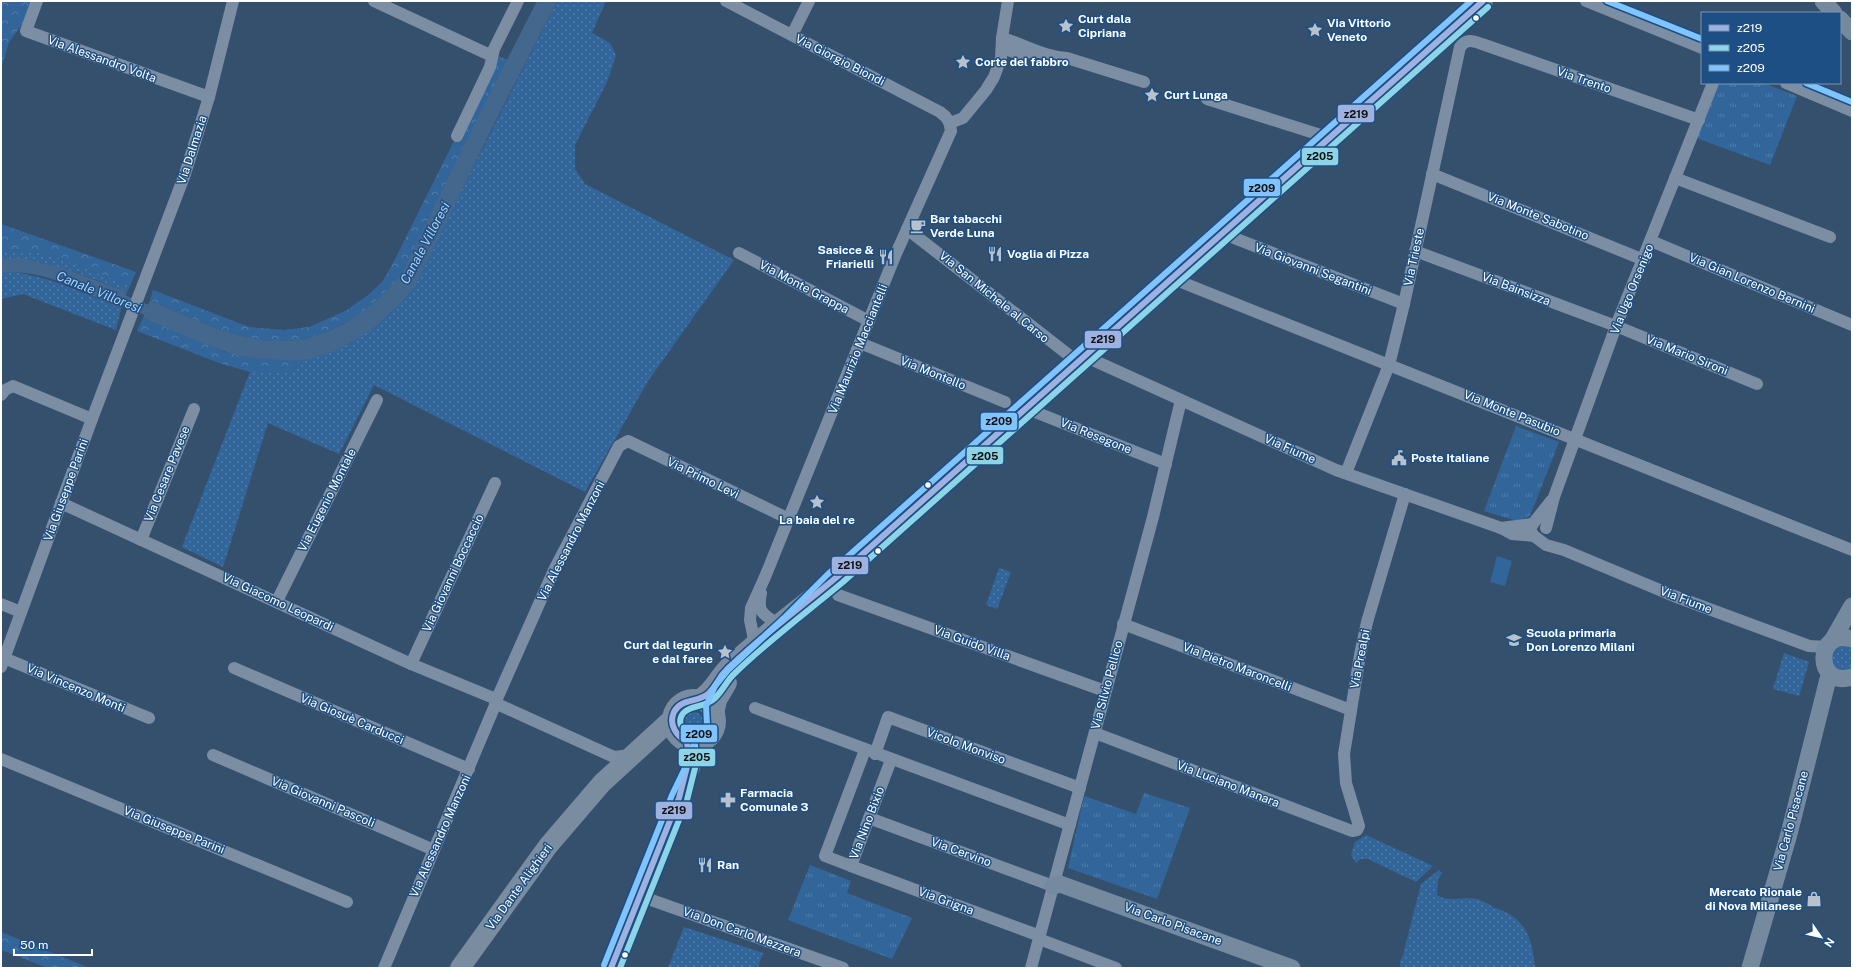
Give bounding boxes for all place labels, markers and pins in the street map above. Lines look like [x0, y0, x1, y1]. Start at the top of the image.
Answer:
place label: Curt dala Cipriana [1078, 12, 1131, 40]
unlabelled marker [1471, 13, 1481, 23]
place label: Via Vittorio Veneto [1327, 16, 1391, 44]
place icon: Curt dala Cipriana [1057, 17, 1075, 35]
place icon: Via Vittorio Veneto [1306, 21, 1324, 39]
place icon: Corte del fabbro [954, 53, 972, 71]
place label: Corte del fabbro [975, 55, 1069, 69]
place icon: Curt Lunga [1143, 86, 1161, 104]
place label: Curt Lunga [1164, 88, 1228, 102]
place label: Bar tabacchi Verde Luna [930, 212, 1002, 240]
cafe icon: Bar tabacchi Verde Luna [909, 217, 927, 235]
place label: Sasicce & Friarielli [817, 243, 874, 271]
restaurant icon: Voglia di Pizza [986, 245, 1004, 263]
place label: Voglia di Pizza [1007, 247, 1089, 261]
restaurant icon: Sasicce & Friarielli [877, 248, 895, 266]
public building icon: Poste Italiane [1390, 449, 1408, 467]
place label: Poste Italiane [1411, 451, 1490, 465]
unlabelled marker [923, 480, 933, 490]
place icon: La baia del re [808, 493, 826, 511]
place label: La baia del re [779, 513, 855, 527]
unlabelled marker [873, 546, 883, 556]
place label: Scuola primaria Don Lorenzo Milani [1526, 626, 1635, 654]
school or university icon: Scuola primaria Don Lorenzo Milani [1505, 631, 1523, 649]
place label: Curt dal legurin e dal faree [624, 638, 713, 666]
place icon: Curt dal legurin e dal faree [716, 643, 734, 661]
place label: Farmacia Comunale 3 [740, 786, 809, 814]
pharmacy icon: Farmacia Comunale 3 [719, 791, 737, 809]
restaurant icon: Ran [696, 856, 714, 874]
place label: Ran [717, 858, 739, 872]
place label: Mercato Rionale di Nova Milanese [1705, 885, 1802, 913]
shop icon: Mercato Rionale di Nova Milanese [1805, 890, 1823, 908]
unlabelled marker [620, 950, 630, 960]

